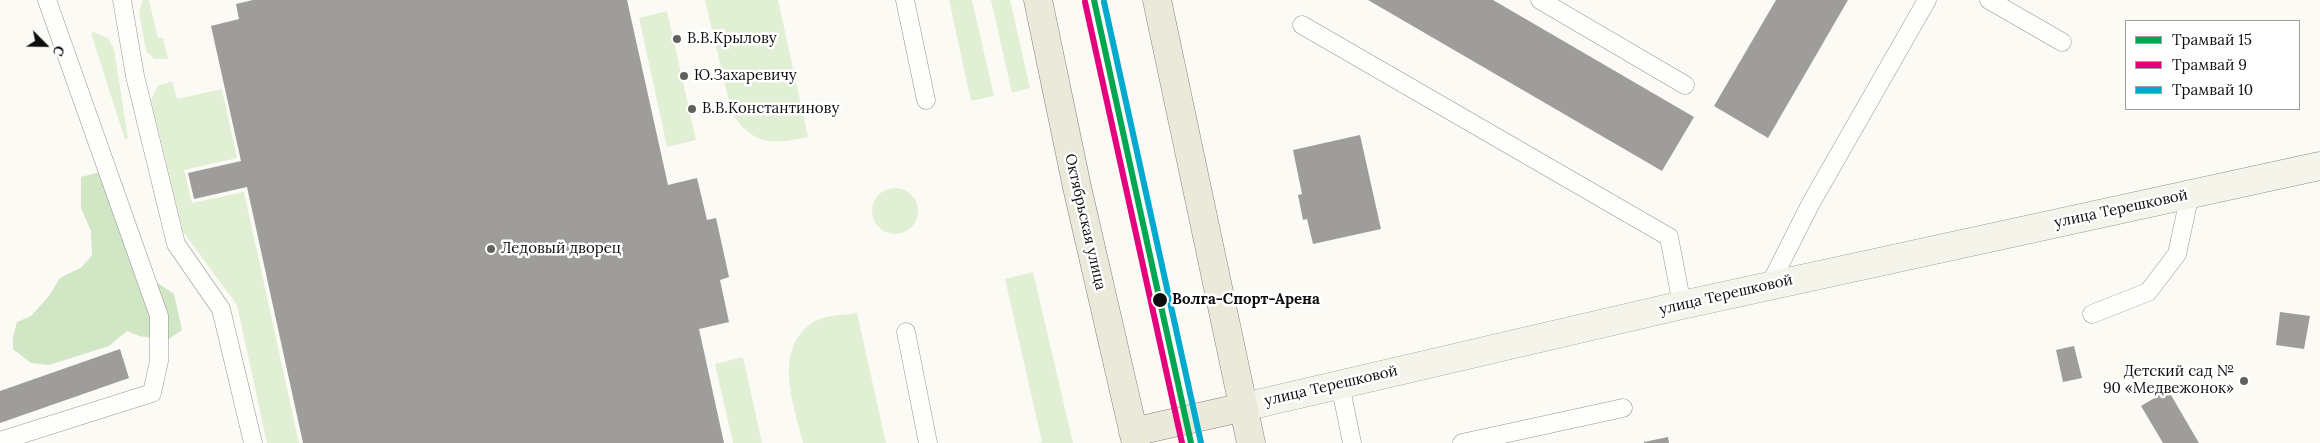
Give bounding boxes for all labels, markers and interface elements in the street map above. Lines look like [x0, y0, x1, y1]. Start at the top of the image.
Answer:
north arrow [20, 20, 70, 70]
legend [2125, 20, 2300, 110]
place label: В.В.Крылову [687, 30, 777, 48]
text: Трамвай 15 [2172, 30, 2252, 49]
marker: В.В.Крылову [671, 33, 683, 45]
text: С [49, 43, 69, 59]
text: Трамвай 9 [2172, 55, 2247, 74]
place label: Ю.Захаревичу [694, 67, 797, 85]
marker: Ю.Захаревичу [678, 70, 690, 82]
text: Трамвай 10 [2172, 80, 2253, 99]
place label: В.В.Константинову [702, 100, 839, 118]
marker: В.В.Константинову [686, 103, 698, 115]
street label: Октябрьская улица [1061, 152, 1109, 292]
street label: улица Терешковой [2052, 186, 2190, 232]
place label: Ледовый дворец [501, 240, 621, 258]
marker: Ледовый дворец [485, 243, 497, 255]
street label: улица Терешковой [1658, 271, 1794, 319]
marker: Волга-Спорт-Арена [1151, 291, 1169, 309]
place label: Волга-Спорт-Арена [1172, 291, 1320, 309]
street label: улица Терешковой [1263, 362, 1399, 410]
place label: Детский сад № 90 «Медвежонок» [2103, 363, 2234, 398]
marker: Детский сад № 90 «Медвежонок» [2238, 375, 2250, 387]

